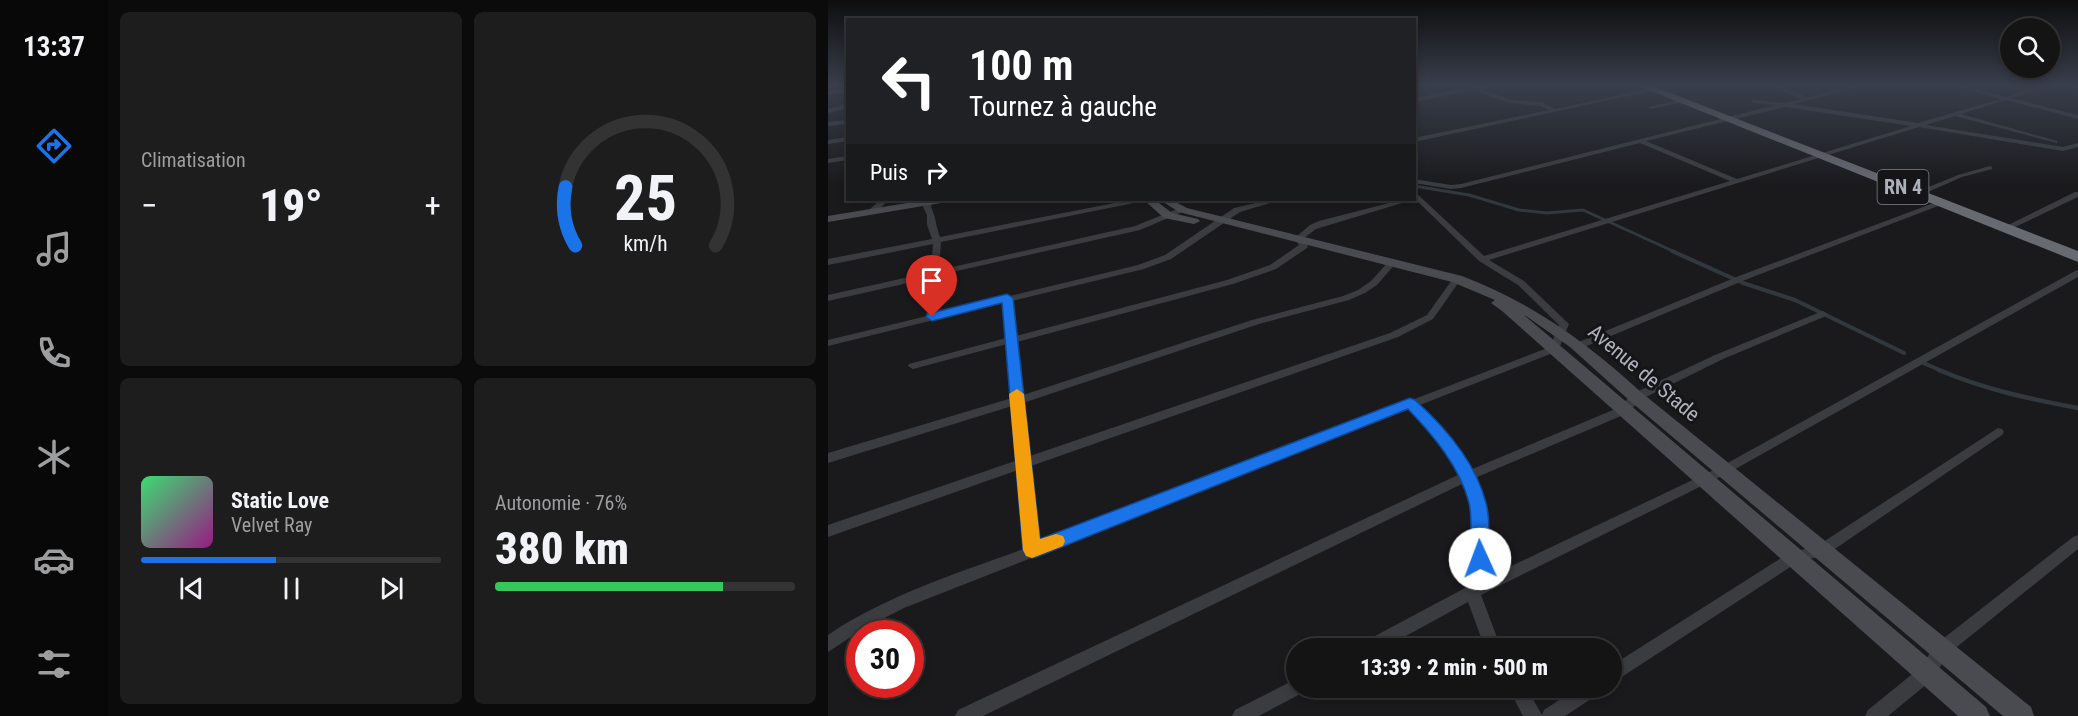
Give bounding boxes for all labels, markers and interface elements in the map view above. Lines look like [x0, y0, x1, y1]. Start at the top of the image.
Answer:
map controls [2000, 18, 2060, 78]
button: search [2000, 18, 2060, 78]
text: 13:37 [23, 31, 85, 63]
text: 100 m [969, 41, 1074, 90]
icon: left [870, 42, 948, 120]
text: Tournez à gauche [969, 91, 1157, 123]
icon: directions [33, 125, 75, 167]
text: Climatisation [141, 148, 246, 172]
icon: right [920, 156, 953, 189]
text: Puis [870, 160, 908, 185]
text: 25 [613, 162, 677, 235]
road number: RN 4 [1878, 170, 1928, 204]
text: 19° [259, 179, 323, 232]
text: − [141, 186, 158, 225]
text: + [425, 186, 441, 225]
icon: music [33, 228, 75, 270]
text: km/h [623, 231, 667, 256]
pin [906, 255, 957, 317]
icon: arrive [915, 264, 948, 297]
street label: Avenue de Stade [1584, 320, 1705, 427]
icon: phone [33, 332, 75, 374]
icon: climate [33, 436, 75, 478]
text: Static Love [231, 488, 329, 513]
text: Autonomie · 76% [495, 491, 627, 515]
text: Velvet Ray [231, 513, 312, 537]
text: 380 km [495, 522, 629, 575]
position arrow [1448, 527, 1512, 591]
icon: car [33, 539, 75, 581]
icon: previous [175, 572, 208, 605]
icon: pause [275, 572, 308, 605]
icon: next [375, 572, 408, 605]
speed limit sign: 30 [846, 620, 924, 698]
icon: filters [33, 643, 75, 685]
text: 13:39 · 2 min · 500 m [1360, 655, 1548, 680]

